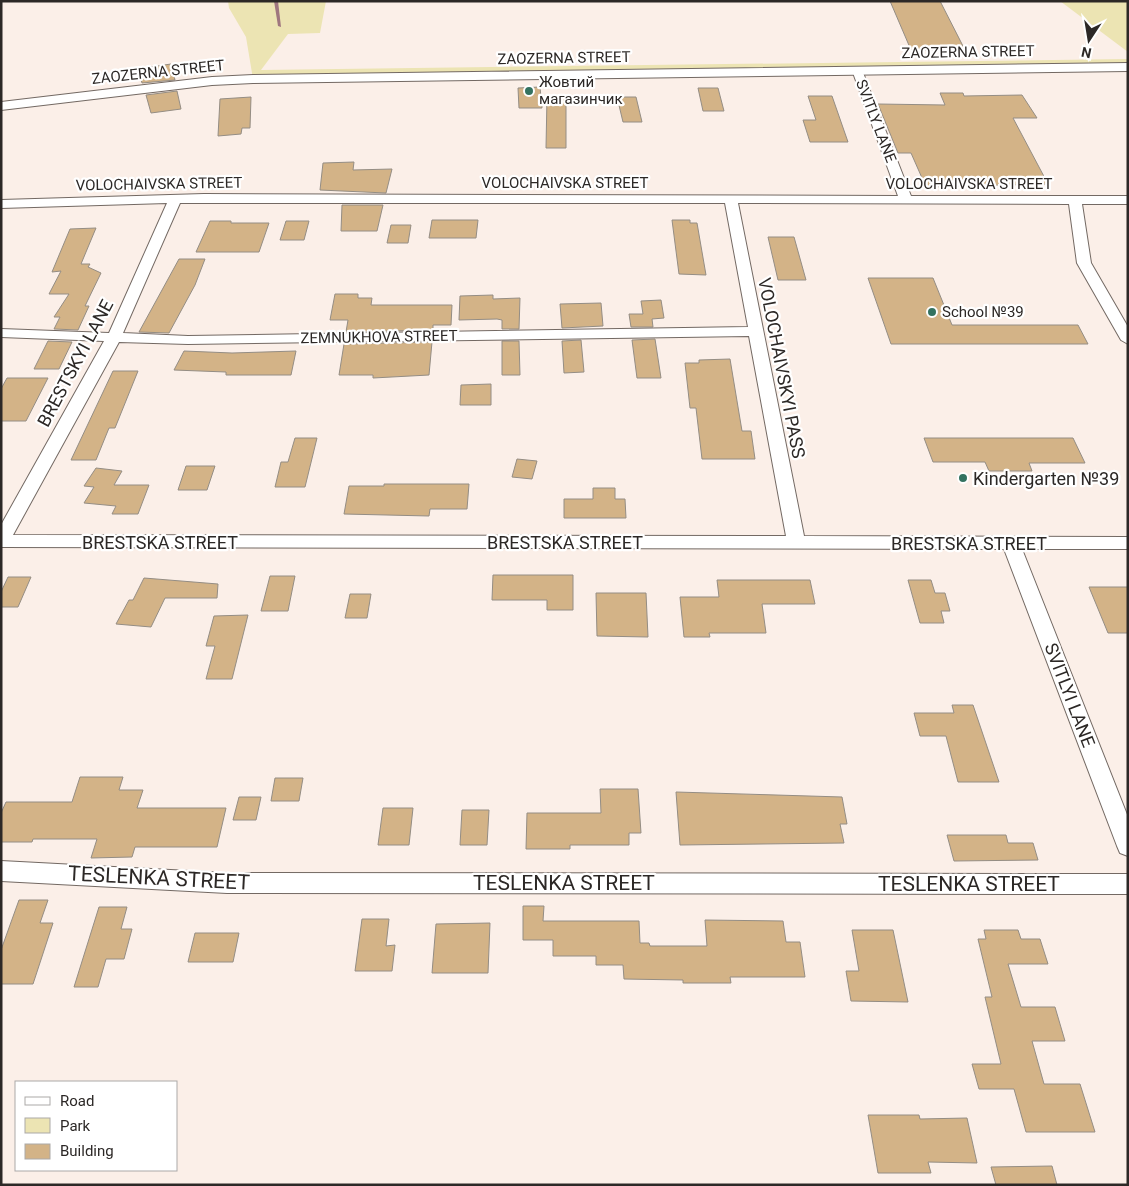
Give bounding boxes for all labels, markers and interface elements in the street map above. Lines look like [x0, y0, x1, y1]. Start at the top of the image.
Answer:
north arrow [1064, 15, 1114, 65]
street label: ZAOZERNA STREET [901, 42, 1035, 62]
text: N [1080, 44, 1093, 62]
street label: ZAOZERNA STREET [497, 48, 631, 68]
street label: ZAOZERNA STREET [91, 56, 225, 88]
place label: Жовтий магазинчик [539, 73, 623, 108]
street label: SVITLY LANE [852, 77, 900, 166]
marker: Жовтий магазинчик [523, 85, 535, 97]
street label: VOLOCHAIVSKA STREET [75, 174, 243, 194]
street label: VOLOCHAIVSKA STREET [482, 174, 648, 192]
street label: VOLOCHAIVSKA STREET [886, 175, 1052, 193]
street label: VOLOCHAIVSKYI PASS [754, 276, 810, 460]
street label: BRESTSKYI LANE [33, 296, 117, 430]
place label: School №39 [942, 303, 1024, 321]
marker: School №39 [926, 306, 938, 318]
street label: ZEMNUKHOVA STREET [300, 327, 458, 347]
place label: Kindergarten №39 [973, 468, 1119, 489]
marker: Kindergarten №39 [957, 472, 969, 484]
street label: BRESTSKA STREET [82, 532, 238, 553]
street label: BRESTSKA STREET [487, 532, 643, 553]
street label: BRESTSKA STREET [891, 533, 1047, 554]
street label: SVITLYI LANE [1040, 640, 1100, 750]
street label: TESLENKA STREET [68, 861, 251, 895]
street label: TESLENKA STREET [473, 871, 655, 895]
street label: TESLENKA STREET [878, 872, 1060, 896]
legend [15, 1081, 178, 1171]
text: Road [60, 1092, 94, 1110]
text: Park [60, 1117, 91, 1135]
text: Building [60, 1142, 114, 1160]

